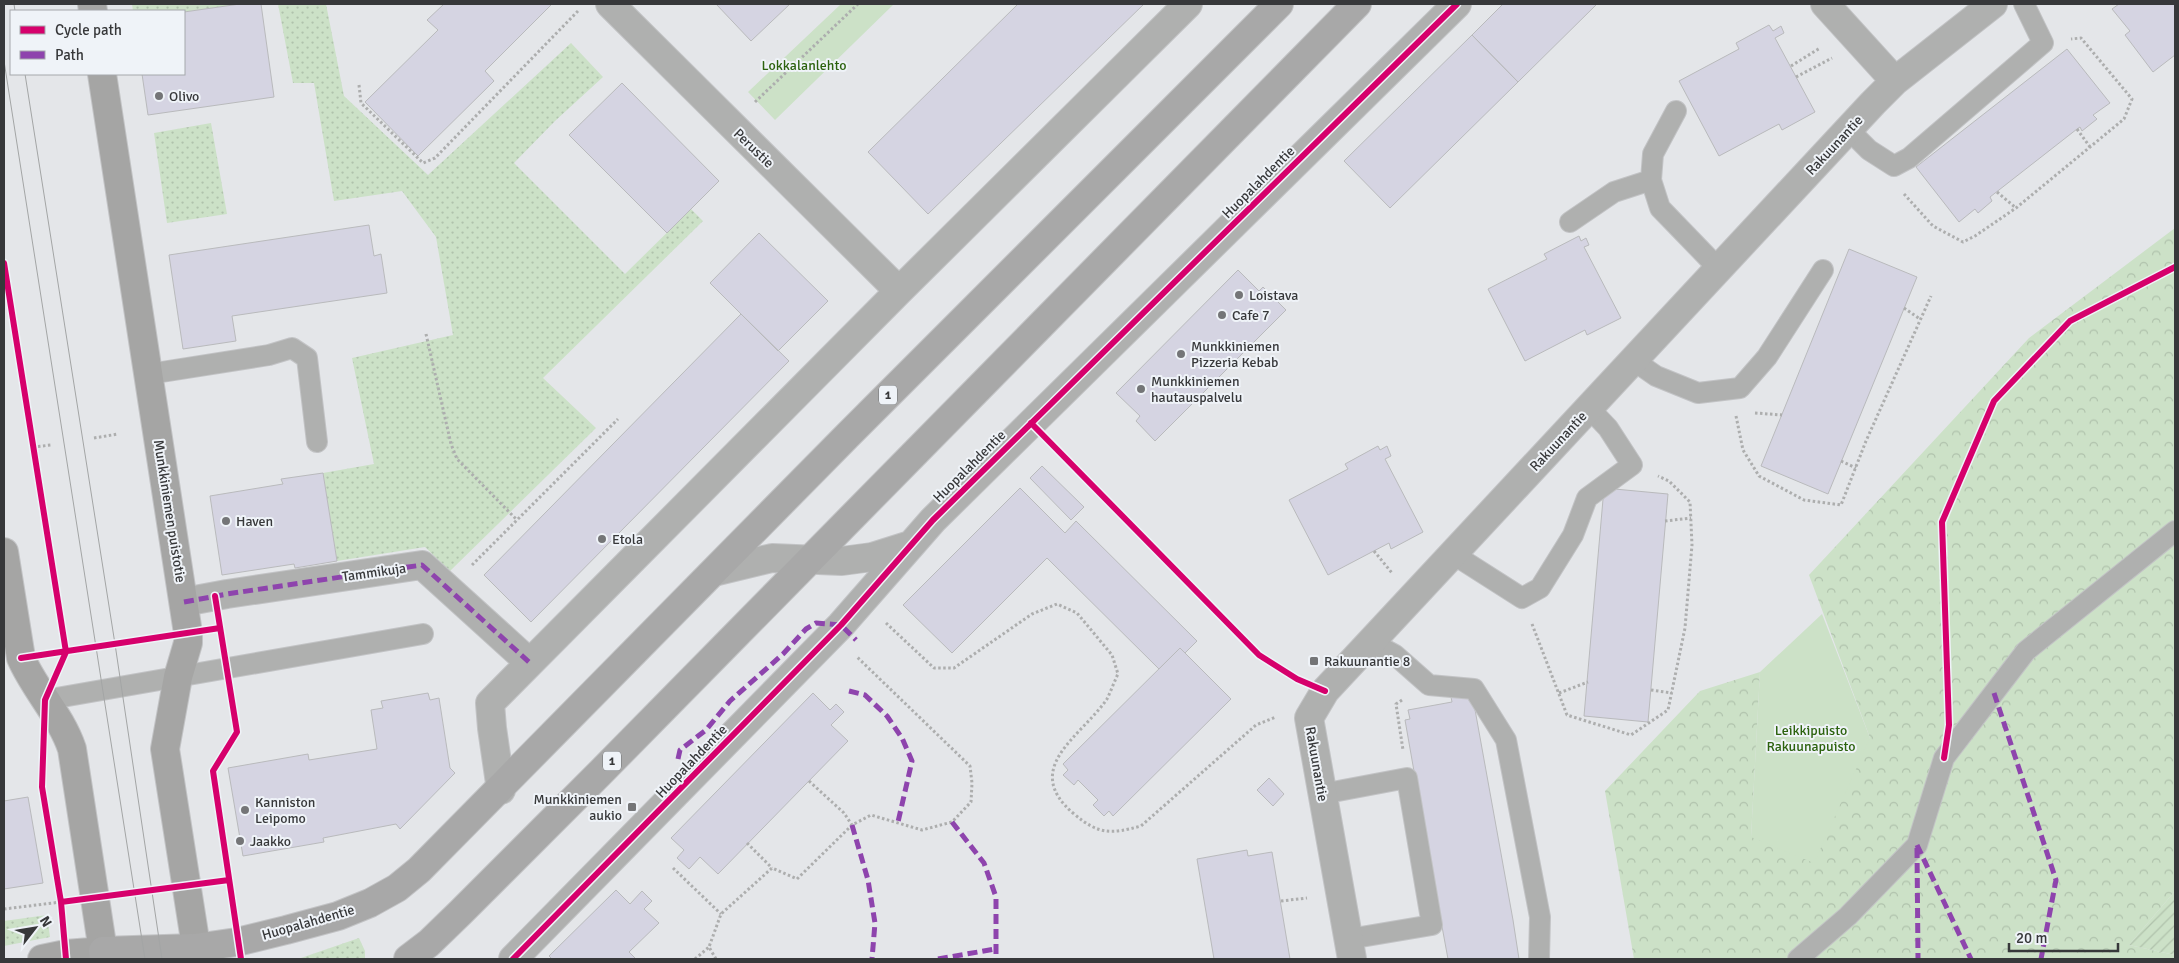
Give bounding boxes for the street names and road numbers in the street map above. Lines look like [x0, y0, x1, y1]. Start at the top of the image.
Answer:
street label: Rakuunantie [1802, 112, 1866, 179]
street label: Perustie [730, 125, 777, 172]
street label: Huopalahdentie [1219, 143, 1298, 222]
road number: 1 [879, 386, 897, 404]
street label: Rakuunantie [1526, 408, 1590, 475]
street label: Huopalahdentie [930, 427, 1009, 506]
street label: Munkkiniemen puistotie [150, 438, 189, 584]
street label: Tammikuja [341, 560, 407, 585]
street label: Huopalahdentie [652, 721, 731, 802]
street label: Rakuunantie [1302, 725, 1331, 803]
road number: 1 [603, 751, 621, 770]
street label: Huopalahdentie [260, 901, 356, 944]

